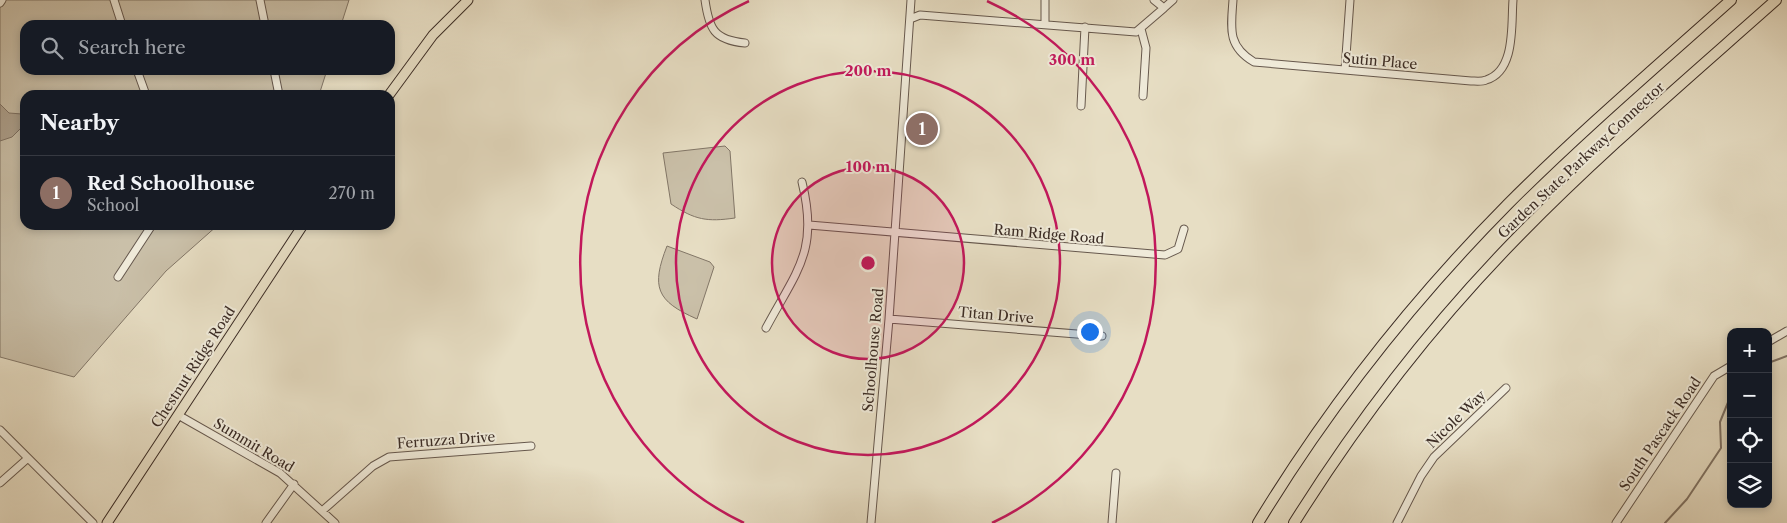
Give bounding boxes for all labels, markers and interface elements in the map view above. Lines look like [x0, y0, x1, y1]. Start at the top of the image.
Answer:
search box [20, 20, 395, 75]
icon: search [38, 34, 66, 62]
text: Search here [78, 36, 186, 59]
street label: Sutin Place [1342, 49, 1418, 73]
text: 300 m [1049, 50, 1095, 69]
text: 200 m [845, 61, 891, 80]
street label: Garden State Parkway Connector [1494, 78, 1668, 242]
text: Nearby [40, 110, 119, 135]
pin: 1 [906, 110, 938, 148]
text: 100 m [846, 157, 890, 176]
text: Red Schoolhouse [87, 172, 255, 195]
text: 1 [52, 183, 60, 203]
text: 270 m [329, 183, 375, 203]
text: School [87, 195, 139, 215]
street label: Ram Ridge Road [993, 220, 1106, 248]
centre of rings [859, 254, 877, 272]
street label: Schoolhouse Road [859, 287, 887, 413]
street label: Chestnut Ridge Road [147, 303, 239, 431]
street label: Titan Drive [957, 303, 1035, 327]
your location [1077, 319, 1103, 345]
map controls [1727, 328, 1772, 508]
button: + [1727, 328, 1772, 373]
street label: South Pascack Road [1615, 373, 1705, 495]
button: − [1727, 373, 1772, 418]
street label: Nicole Way [1422, 386, 1490, 452]
street label: Summit Road [211, 414, 298, 476]
button: locate [1727, 418, 1772, 463]
street label: Ferruzza Drive [396, 428, 496, 452]
button: layers [1727, 463, 1772, 508]

